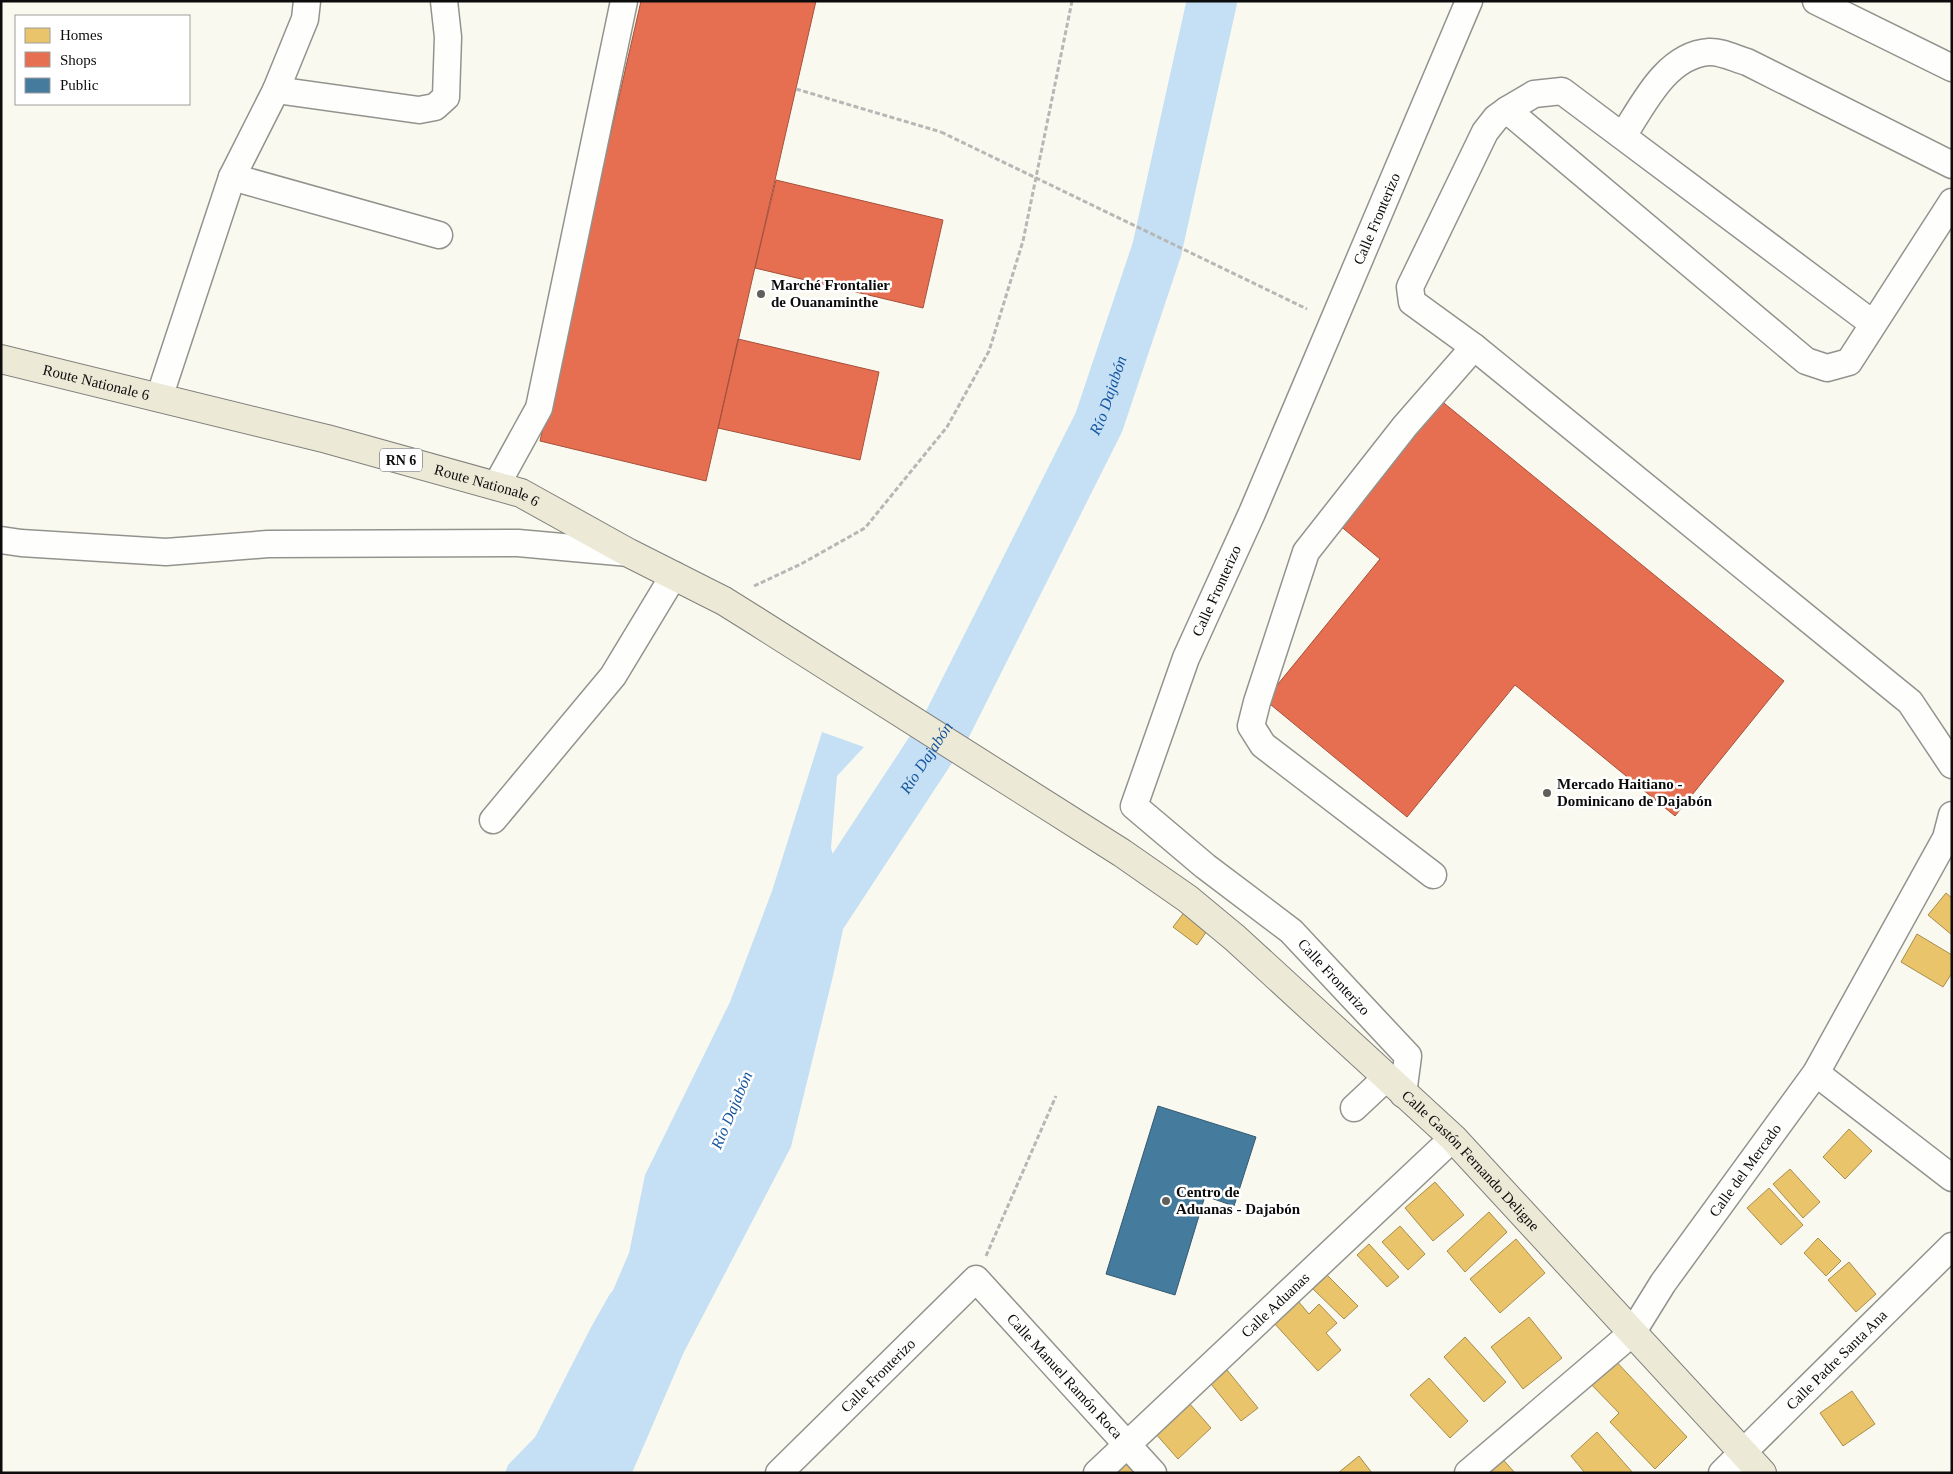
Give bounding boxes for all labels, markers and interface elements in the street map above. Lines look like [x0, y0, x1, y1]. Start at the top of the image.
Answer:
legend [15, 15, 190, 105]
text: Homes [60, 27, 103, 43]
text: Shops [60, 52, 97, 68]
text: Public [60, 77, 99, 93]
street label: Calle Fronterizo [1350, 171, 1403, 267]
place label: Marché Frontalier de Ouanaminthe [771, 277, 890, 310]
marker: Marché Frontalier de Ouanaminthe [755, 288, 767, 300]
water label: Río Dajabón [1086, 354, 1130, 438]
street label: Route Nationale 6 [41, 362, 152, 403]
road number: RN 6 [380, 448, 422, 472]
street label: Route Nationale 6 [432, 461, 542, 510]
street label: Calle Fronterizo [1189, 543, 1244, 639]
water label: Río Dajabón [896, 719, 956, 798]
place label: Mercado Haitiano - Dominicano de Dajabón [1557, 776, 1713, 809]
marker: Mercado Haitiano - Dominicano de Dajabón [1541, 787, 1553, 799]
street label: Calle Fronterizo [1295, 936, 1373, 1018]
water label: Río Dajabón [707, 1069, 756, 1153]
street label: Calle Gastón Fernando Deligne [1399, 1087, 1543, 1234]
street label: Calle del Mercado [1706, 1121, 1784, 1220]
place label: Centro de Aduanas - Dajabón [1176, 1184, 1301, 1217]
marker: Centro de Aduanas - Dajabón [1160, 1195, 1172, 1207]
street label: Calle Aduanas [1238, 1269, 1313, 1341]
street label: Calle Padre Santa Ana [1783, 1307, 1890, 1413]
street label: Calle Manuel Ramón Roca [1004, 1311, 1126, 1442]
street label: Calle Fronterizo [838, 1335, 919, 1416]

